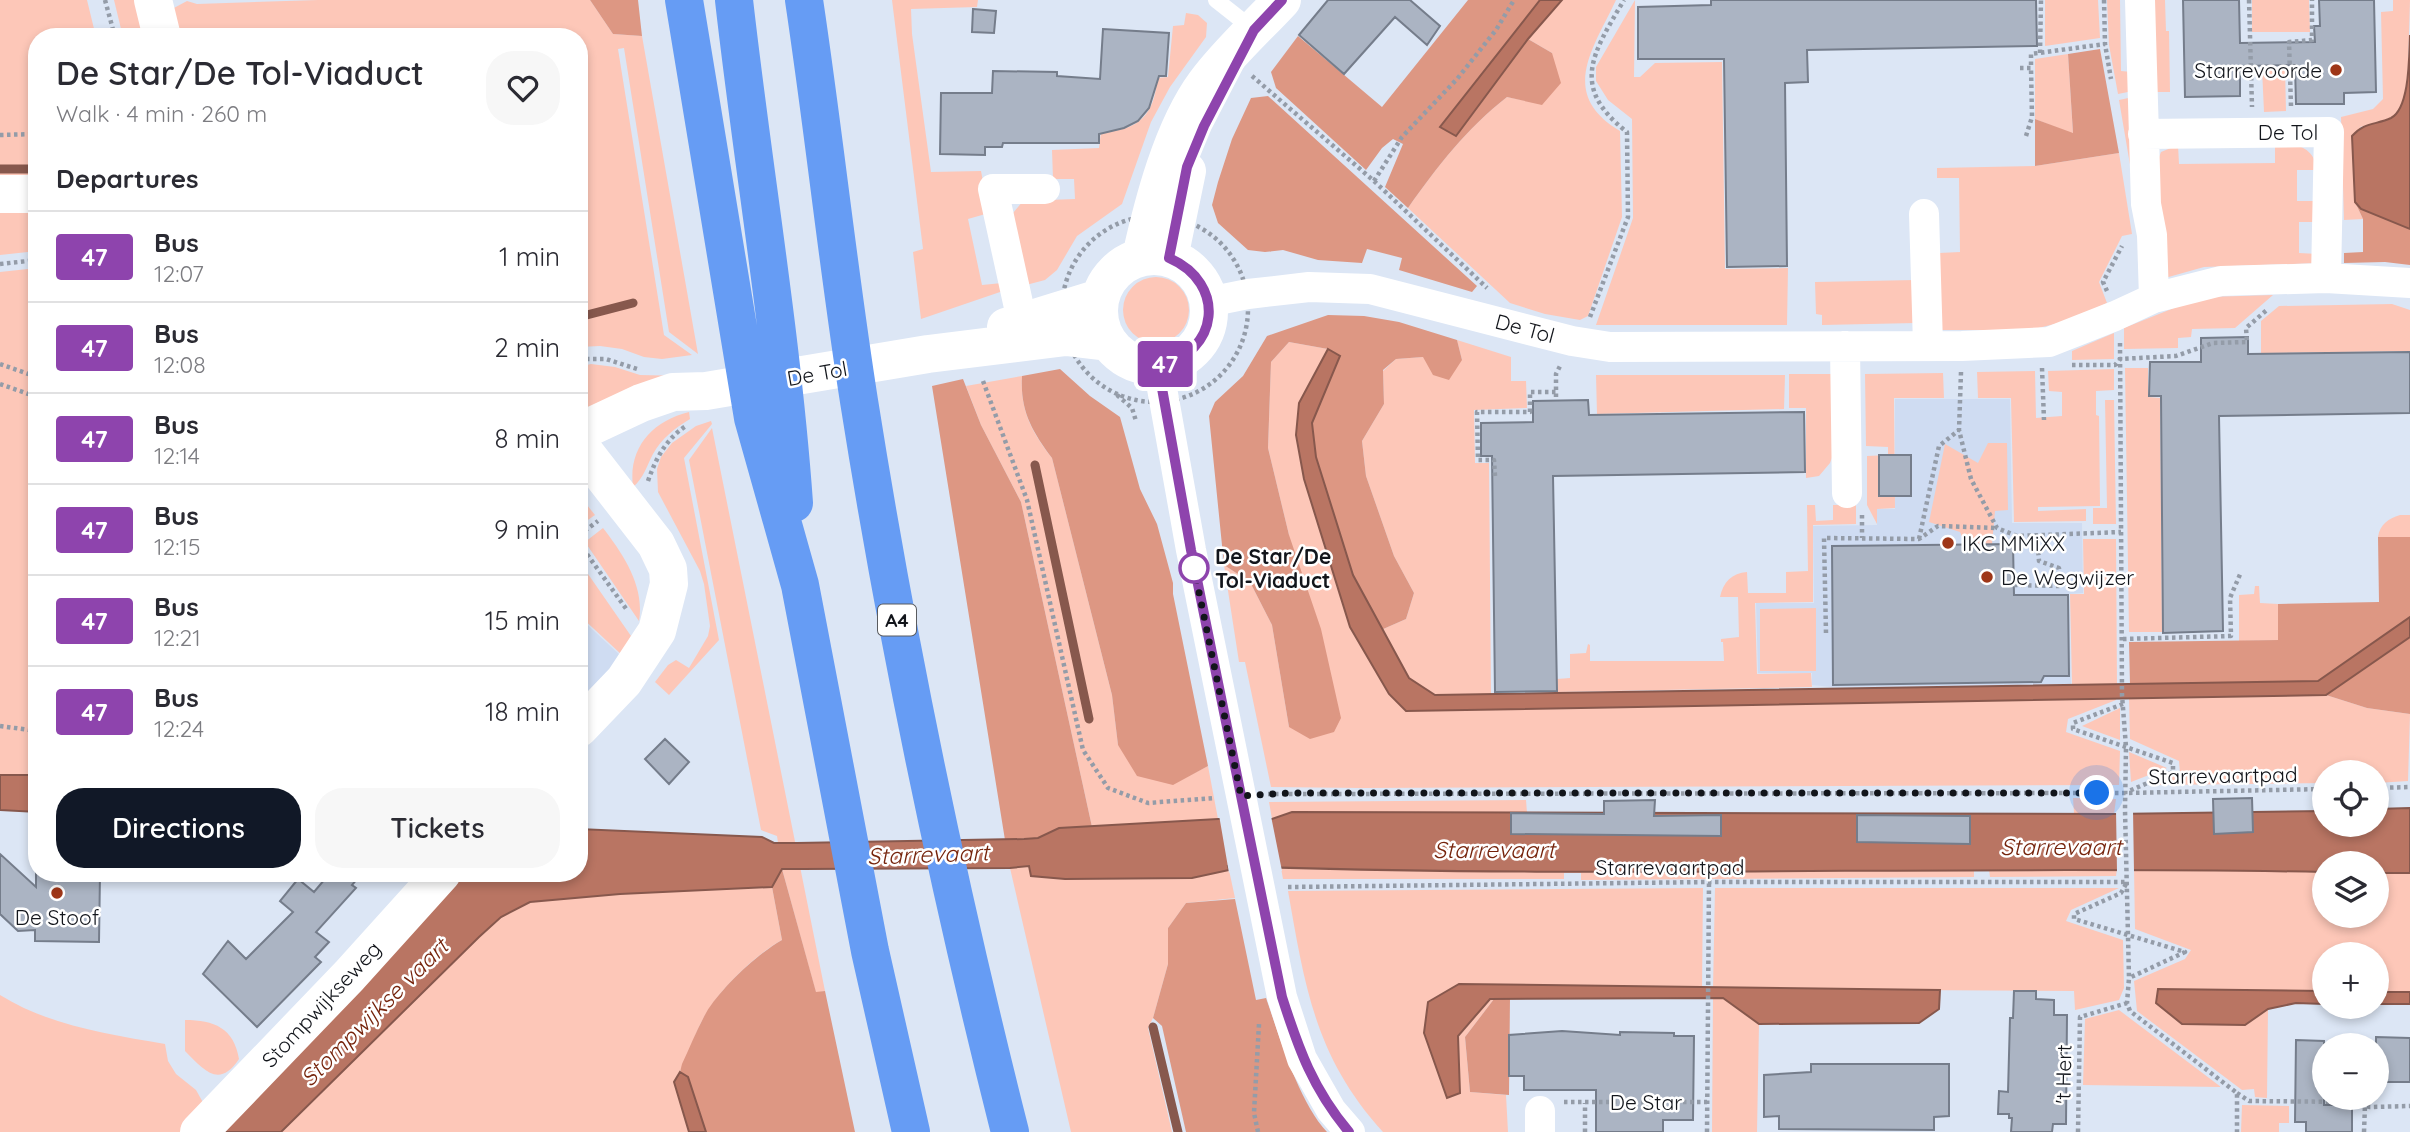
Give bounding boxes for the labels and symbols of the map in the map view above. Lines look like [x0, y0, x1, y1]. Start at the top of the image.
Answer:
place label: Starrevoorde [2194, 57, 2322, 83]
marker: Starrevoorde [2328, 62, 2344, 78]
street label: De Tol [2258, 119, 2318, 145]
street label: De Tol [1492, 308, 1558, 348]
line badge: 47 [1134, 341, 1196, 387]
street label: De Tol [785, 355, 849, 391]
place label: IKC MMiXX [1962, 530, 2065, 556]
marker: IKC MMiXX [1940, 535, 1956, 551]
place label: De Star/De Tol-Viaduct [1215, 543, 1331, 593]
marker: De Star/De Tol-Viaduct [1179, 553, 1209, 583]
place label: De Wegwijzer [2001, 564, 2134, 590]
marker: De Wegwijzer [1979, 569, 1995, 585]
road number: A4 [878, 604, 916, 636]
street label: Starrevaartpad [2148, 761, 2298, 789]
your location [2079, 775, 2114, 810]
water label: Starrevaart [2000, 832, 2124, 861]
water label: Starrevaart [1433, 835, 1557, 864]
water label: Starrevaart [867, 837, 991, 871]
street label: Starrevaartpad [1595, 854, 1745, 880]
marker: De Stoof [49, 885, 65, 901]
place label: De Stoof [15, 904, 100, 930]
water label: Stompwijkse vaart [294, 931, 455, 1092]
street label: Stompwijkseweg [256, 936, 386, 1072]
street label: 't Hert [2049, 1044, 2077, 1104]
street label: De Star [1610, 1089, 1682, 1115]

